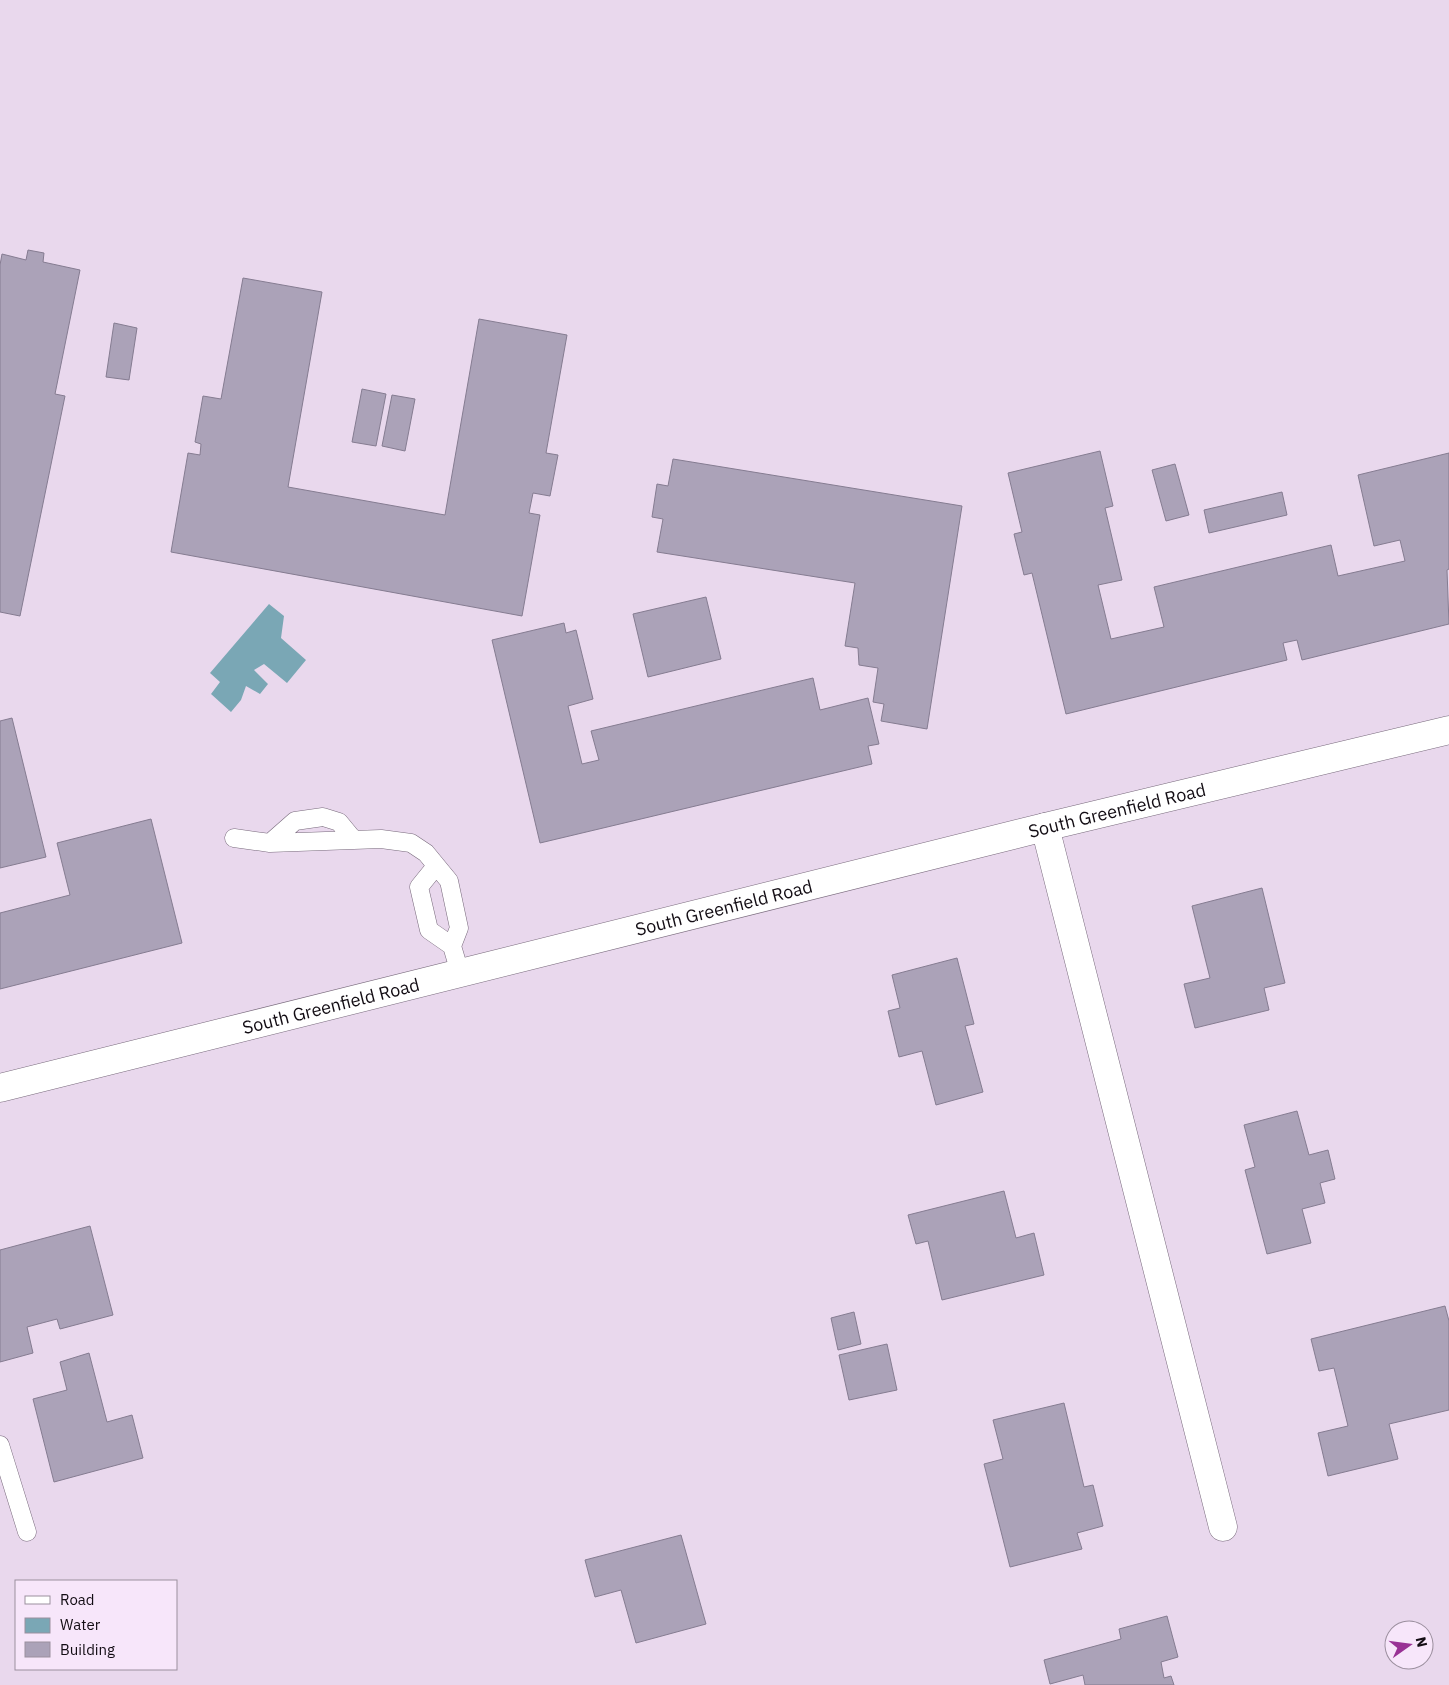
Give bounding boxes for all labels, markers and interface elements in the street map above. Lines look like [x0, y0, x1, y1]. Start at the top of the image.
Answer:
street label: South Greenfield Road [1026, 777, 1208, 842]
street label: South Greenfield Road [633, 874, 815, 940]
street label: South Greenfield Road [240, 972, 422, 1039]
legend [15, 1580, 178, 1670]
text: Road [60, 1590, 95, 1609]
text: Water [60, 1615, 101, 1634]
north arrow [1384, 1620, 1434, 1670]
text: N [1412, 1635, 1432, 1649]
text: Building [60, 1640, 115, 1659]

